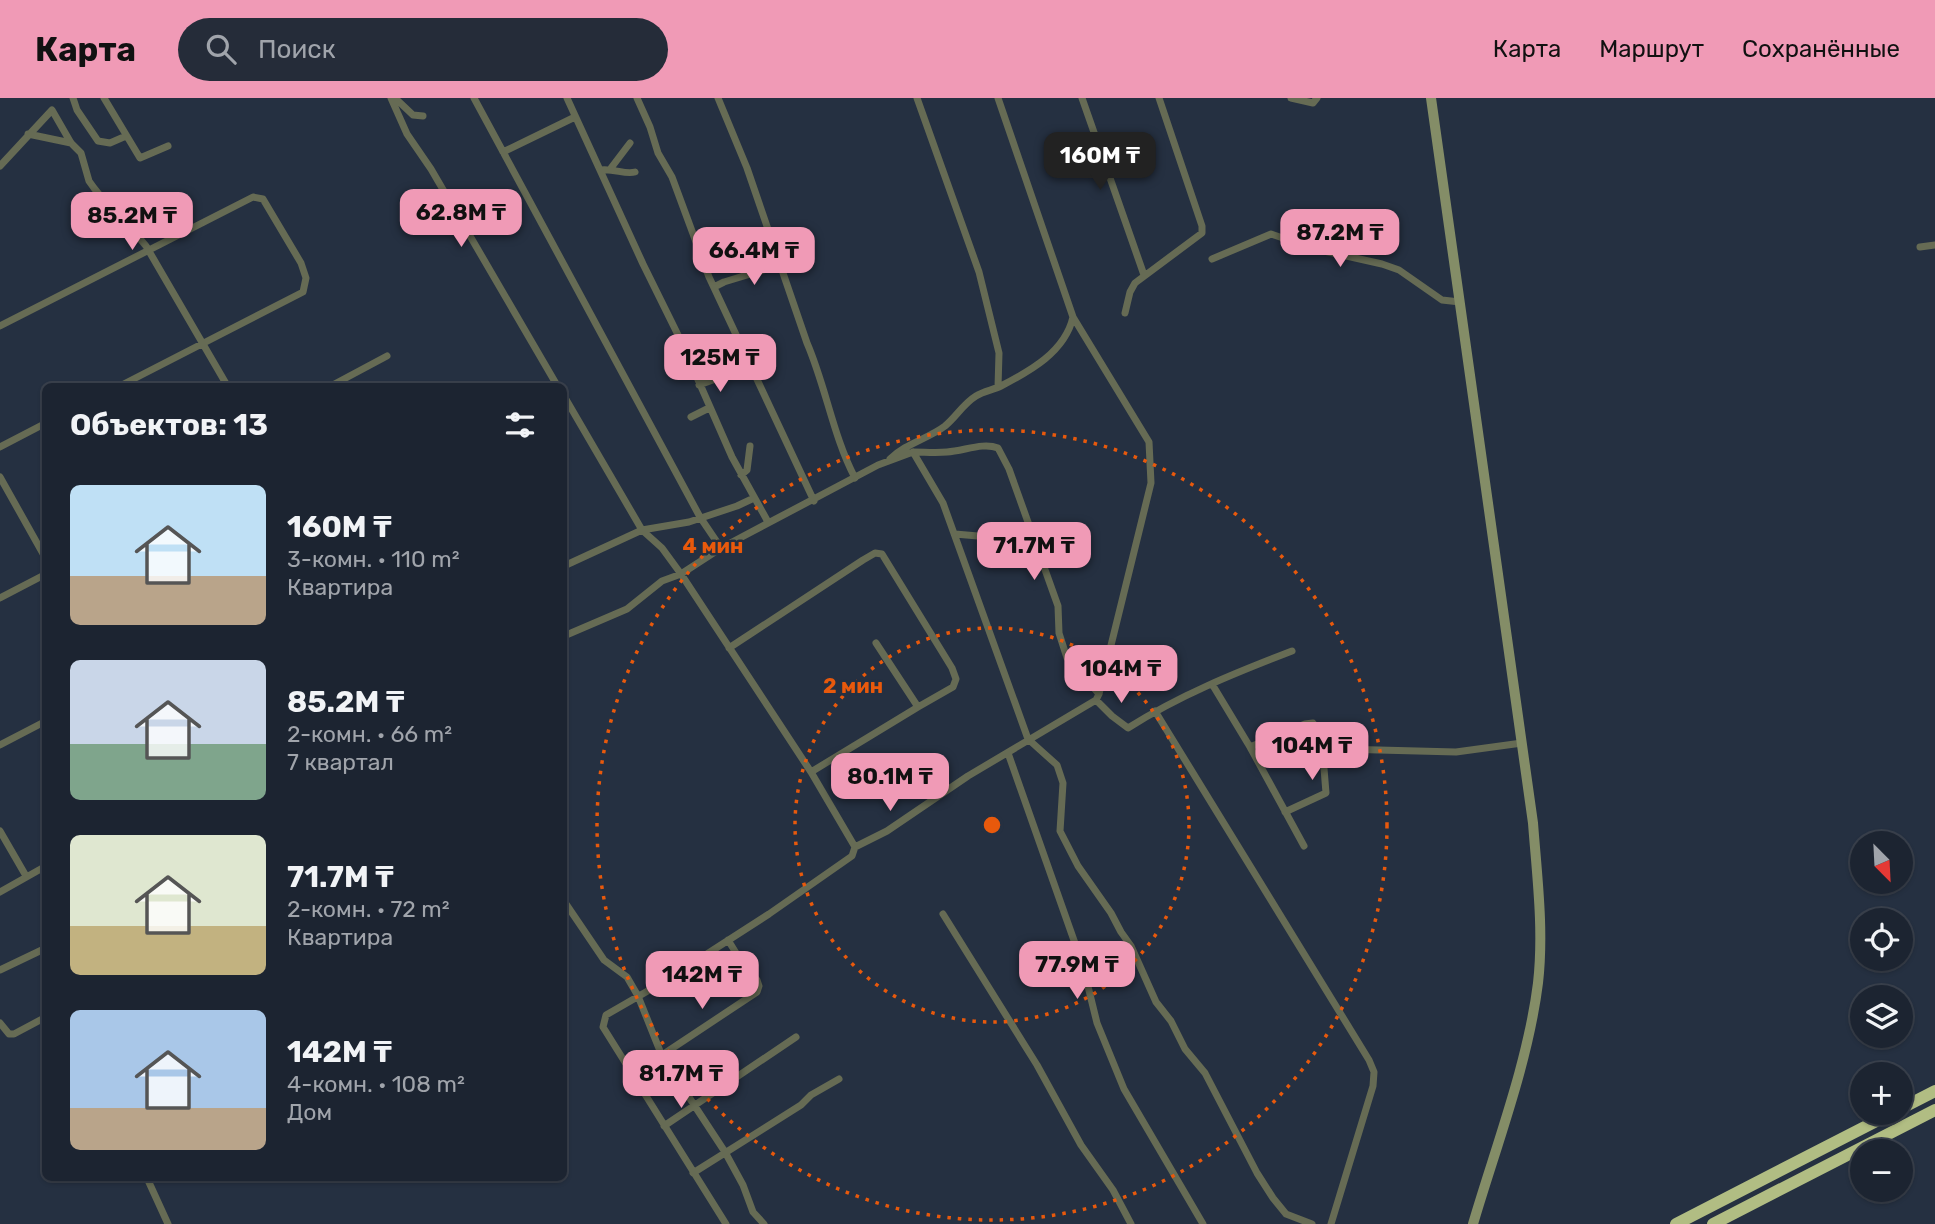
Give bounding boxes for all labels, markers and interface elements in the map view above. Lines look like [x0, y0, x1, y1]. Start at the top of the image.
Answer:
search box [178, 18, 668, 81]
text: Карта [35, 30, 136, 69]
icon: search [202, 30, 240, 68]
text: Поиск [258, 34, 336, 65]
text: Карта [1493, 35, 1561, 63]
text: Маршрут [1599, 35, 1704, 63]
text: Сохранённые [1742, 35, 1900, 63]
pin: 160M ₸ [1043, 132, 1157, 192]
text: 160M ₸ [1060, 141, 1140, 169]
pin: 62.8M ₸ [396, 190, 526, 249]
pin: 85.2M ₸ [67, 192, 197, 252]
text: 62.8M ₸ [416, 198, 506, 226]
text: 85.2M ₸ [87, 201, 177, 229]
pin: 87.2M ₸ [1275, 209, 1405, 269]
text: 87.2M ₸ [1296, 218, 1384, 246]
pin: 66.4M ₸ [689, 228, 819, 287]
text: 66.4M ₸ [709, 236, 799, 264]
pin: 125M ₸ [663, 334, 777, 394]
text: 125M ₸ [680, 343, 760, 371]
icon: filters [501, 406, 539, 444]
text: Объектов: 13 [70, 407, 268, 443]
text: 160M ₸ [287, 509, 392, 545]
icon: home [126, 513, 210, 597]
pin: 71.7M ₸ [969, 522, 1099, 582]
text: 71.7M ₸ [993, 531, 1075, 559]
text: 4 мин [683, 533, 743, 558]
text: 3-комн. · 110 m² [287, 545, 460, 573]
text: Квартира [287, 573, 393, 601]
pin: 104M ₸ [1064, 646, 1178, 705]
text: 104M ₸ [1080, 654, 1162, 682]
text: 2 мин [823, 673, 883, 698]
text: 85.2M ₸ [287, 684, 405, 720]
icon: home [126, 688, 210, 772]
text: 2-комн. · 66 m² [287, 720, 452, 748]
pin: 104M ₸ [1255, 722, 1369, 782]
text: 104M ₸ [1271, 731, 1353, 759]
text: 7 квартал [287, 748, 394, 776]
pin: 80.1M ₸ [825, 754, 955, 813]
text: 80.1M ₸ [847, 762, 933, 790]
centre of rings [980, 813, 1004, 837]
north arrow [1850, 831, 1913, 894]
map controls [1850, 831, 1913, 1202]
text: 71.7M ₸ [287, 859, 394, 895]
icon: home [126, 863, 210, 947]
text: 2-комн. · 72 m² [287, 895, 450, 923]
button: locate [1850, 908, 1913, 971]
text: Квартира [287, 923, 393, 951]
pin: 77.9M ₸ [1012, 942, 1142, 1001]
text: 77.9M ₸ [1035, 950, 1119, 978]
pin: 142M ₸ [645, 951, 759, 1011]
text: 142M ₸ [662, 960, 742, 988]
button: layers [1850, 985, 1913, 1048]
text: 142M ₸ [287, 1034, 392, 1070]
icon: home [126, 1038, 210, 1122]
pin: 81.7M ₸ [616, 1051, 746, 1110]
text: 81.7M ₸ [639, 1059, 723, 1087]
button: + [1850, 1062, 1913, 1125]
text: 4-комн. · 108 m² [287, 1070, 465, 1098]
text: Дом [287, 1098, 332, 1126]
button: − [1850, 1139, 1913, 1202]

